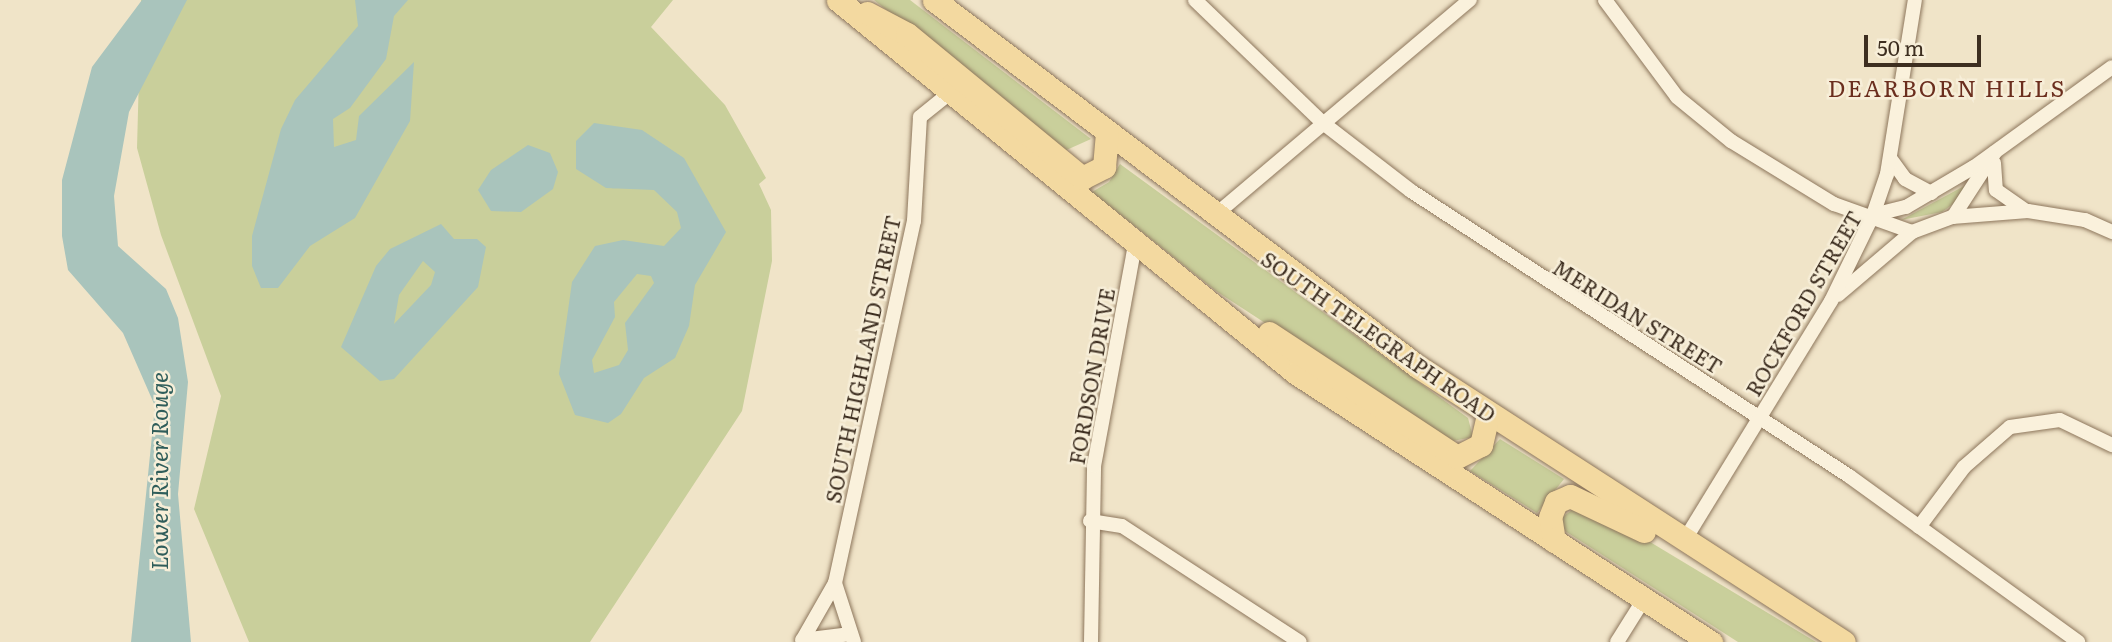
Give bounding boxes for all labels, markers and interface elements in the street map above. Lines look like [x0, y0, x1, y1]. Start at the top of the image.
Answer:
scale bar [1867, 21, 1984, 65]
text: 50 m [1877, 31, 1924, 62]
district label: DEARBORN HILLS [1830, 73, 2064, 101]
street label: ROCKFORD STREET [1740, 206, 1866, 400]
street label: SOUTH HIGHLAND STREET [819, 213, 905, 505]
street label: SOUTH TELEGRAPH ROAD [1257, 245, 1501, 427]
street label: MERIDAN STREET [1549, 254, 1727, 378]
street label: FORDSON DRIVE [1063, 286, 1119, 466]
water label: Lower River Rouge [144, 372, 172, 570]

